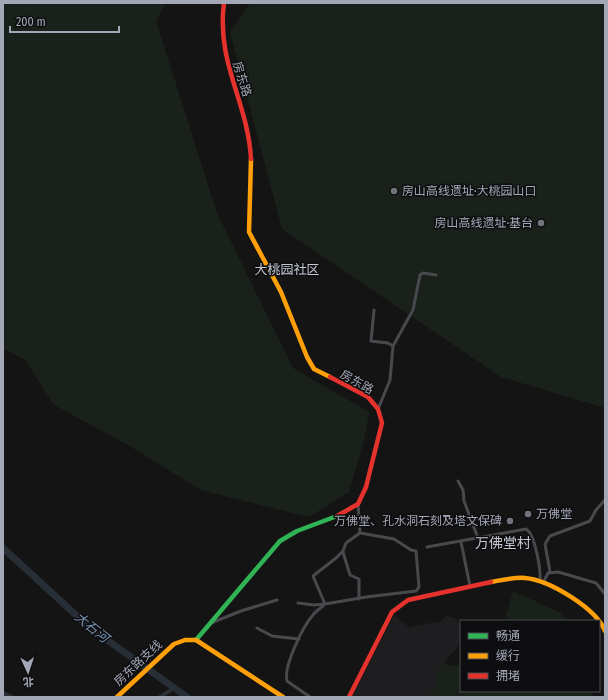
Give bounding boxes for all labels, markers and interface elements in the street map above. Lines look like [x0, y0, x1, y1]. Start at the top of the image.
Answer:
scale bar [10, 8, 119, 34]
text: 200 m [16, 15, 46, 29]
street label: 房东路 [230, 60, 254, 98]
place label: 房山高线遗址·大桃园山口 [402, 184, 537, 198]
marker: 房山高线遗址·大桃园山口 [389, 186, 399, 196]
place label: 房山高线遗址·基台 [434, 216, 533, 230]
marker: 房山高线遗址·基台 [536, 218, 546, 228]
district label: 大桃园社区 [254, 262, 320, 277]
street label: 房东路 [338, 367, 376, 397]
place label: 万佛堂 [536, 507, 572, 521]
marker: 万佛堂 [523, 509, 533, 519]
place label: 万佛堂、孔水洞石刻及塔文保碑 [334, 514, 502, 528]
marker: 万佛堂、孔水洞石刻及塔文保碑 [505, 516, 515, 526]
district label: 万佛堂村 [475, 535, 531, 552]
water label: 大石河 [72, 609, 114, 647]
legend [460, 620, 600, 692]
text: 畅通 [496, 629, 520, 643]
street label: 房东路支线 [111, 637, 165, 689]
text: 缓行 [496, 649, 520, 663]
north arrow [8, 652, 48, 692]
text: 拥堵 [496, 669, 520, 683]
text: 北 [23, 675, 34, 688]

